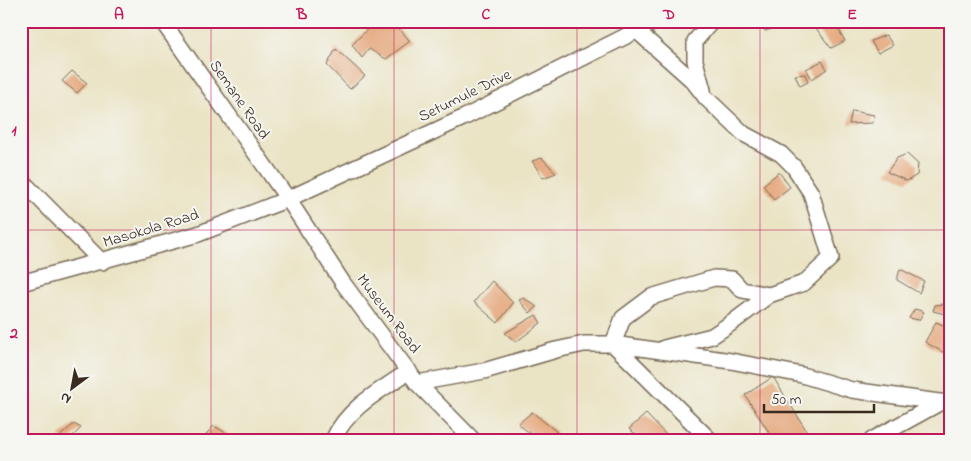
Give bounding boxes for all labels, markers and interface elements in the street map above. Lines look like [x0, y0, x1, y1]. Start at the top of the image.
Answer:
text: A [114, 3, 124, 27]
text: B [296, 3, 308, 27]
text: C [482, 3, 491, 27]
text: D [662, 3, 675, 27]
text: E [847, 3, 857, 27]
street label: Semane Road [203, 55, 275, 145]
street label: Setumule Drive [414, 63, 516, 129]
text: 1 [11, 119, 17, 143]
street label: Masokola Road [100, 203, 202, 255]
street label: Museum Road [350, 269, 426, 359]
text: 2 [9, 322, 18, 346]
north arrow [48, 364, 98, 414]
scale bar [764, 381, 874, 413]
text: N [56, 386, 75, 409]
text: 50 m [771, 389, 802, 411]

